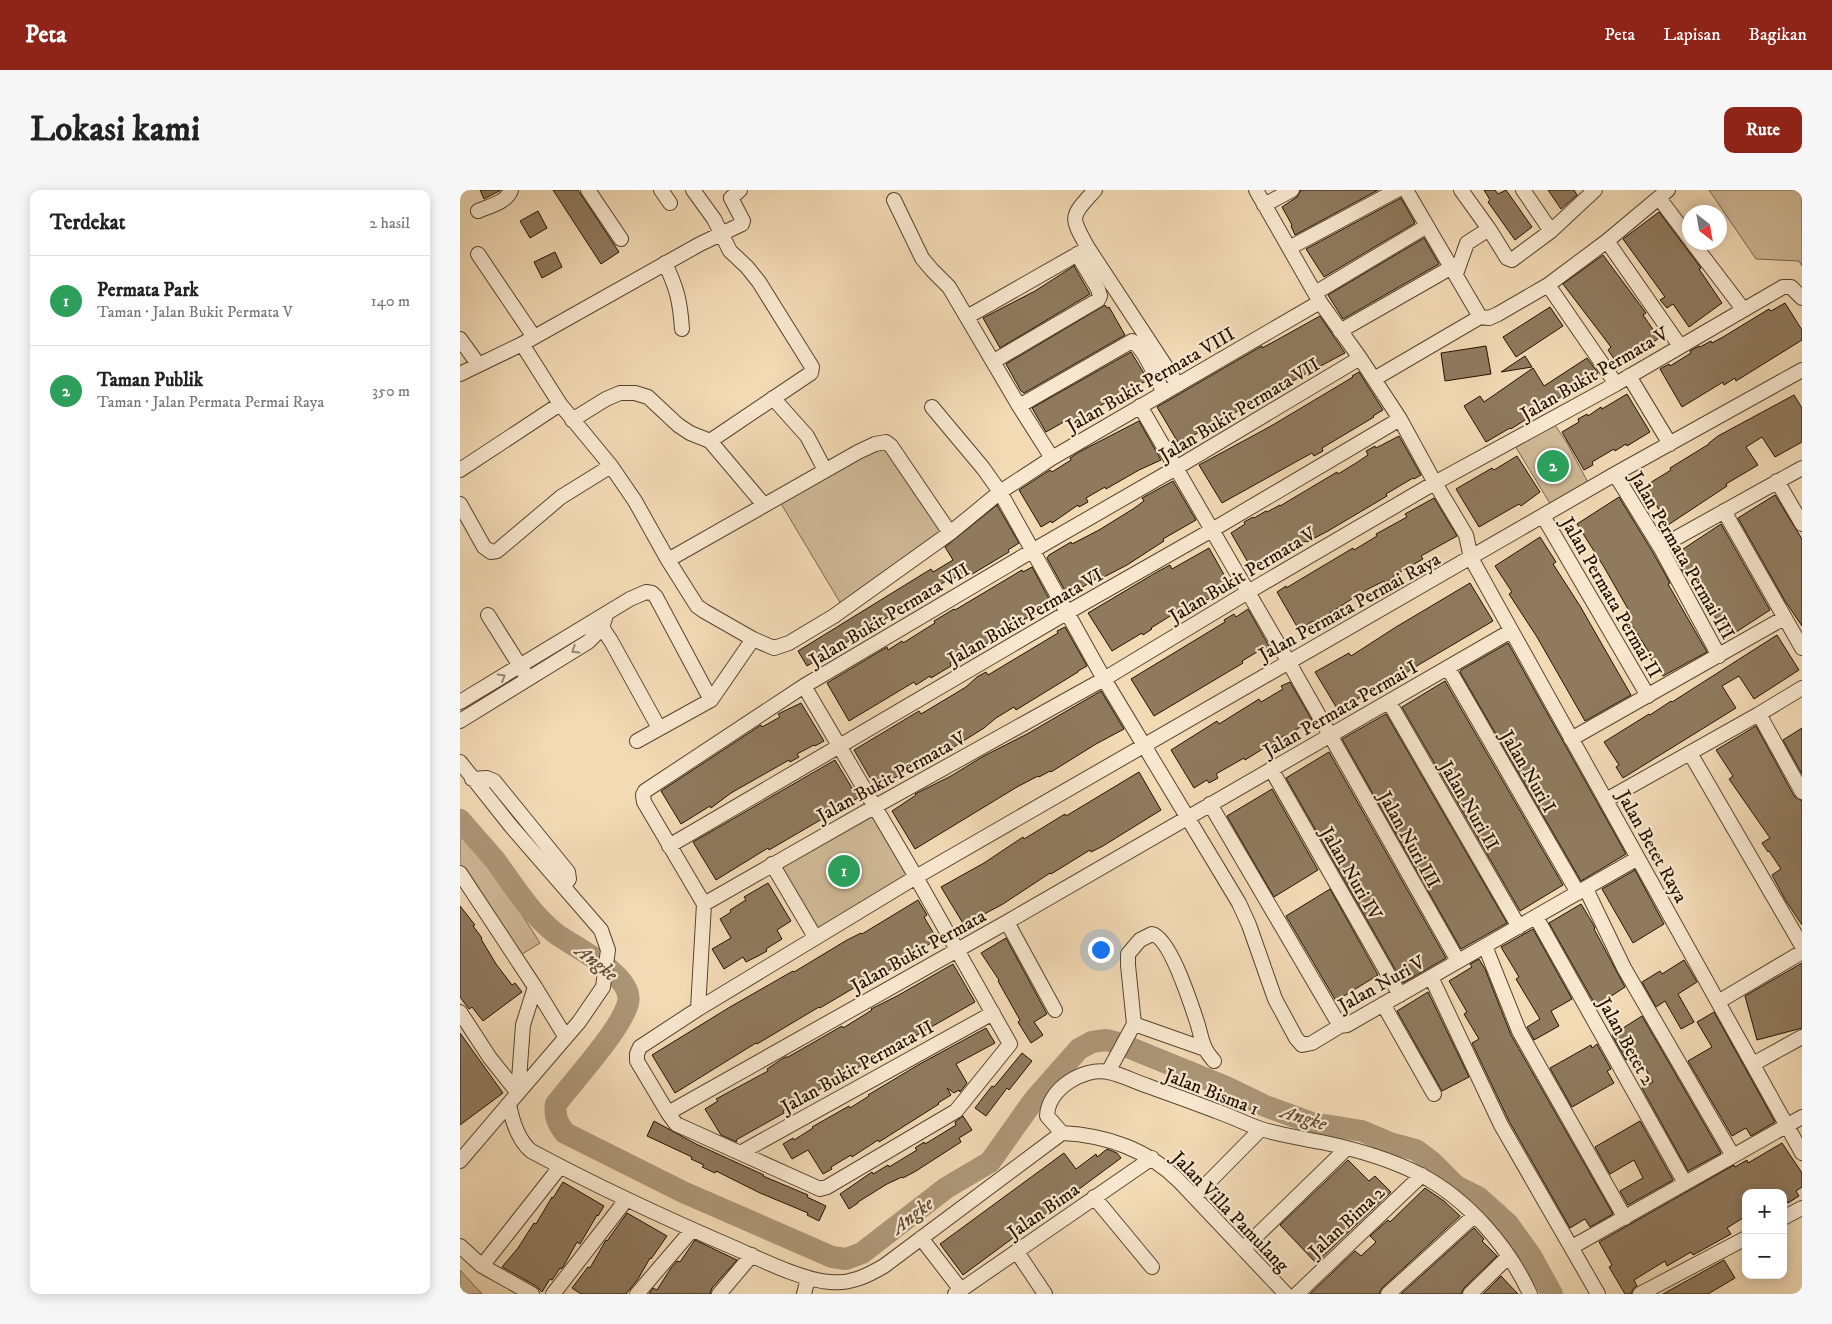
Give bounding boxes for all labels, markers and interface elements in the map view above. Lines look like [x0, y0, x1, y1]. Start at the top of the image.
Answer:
text: Peta [25, 20, 66, 50]
text: Peta [1604, 24, 1635, 46]
text: Lapisan [1663, 24, 1721, 46]
text: Bagikan [1749, 24, 1807, 46]
button: Rute [1724, 107, 1802, 153]
text: Lokasi kami [30, 108, 200, 152]
north arrow [1682, 205, 1727, 250]
text: Terdekat [50, 210, 125, 236]
text: 2 hasil [369, 213, 410, 233]
text: Permata Park [97, 279, 199, 302]
text: 1 [63, 291, 69, 311]
text: 140 m [371, 291, 410, 311]
text: Taman · Jalan Bukit Permata V [97, 302, 293, 322]
street label: Jalan Bukit Permata VIII [1062, 322, 1238, 436]
street label: Jalan Bukit Permata V [1515, 322, 1674, 427]
street label: Jalan Bukit Permata VII [1155, 352, 1323, 466]
text: Taman Publik [97, 369, 203, 392]
text: 2 [62, 381, 70, 401]
text: 350 m [372, 381, 410, 401]
text: Taman · Jalan Permata Permai Raya [97, 392, 324, 412]
pin: 2 [1537, 447, 1569, 485]
street label: Jalan Permata Permai III [1623, 466, 1739, 644]
street label: Jalan Permata Permai II [1554, 511, 1666, 682]
street label: Jalan Bukit Permata V [1164, 522, 1321, 629]
street label: Jalan Permata Permai Raya [1253, 548, 1445, 668]
street label: Jalan Bukit Permata VII [804, 558, 974, 673]
street label: Jalan Bukit Permata VI [943, 564, 1107, 672]
one-way arrow [572, 644, 581, 653]
street label: Jalan Permata Permai I [1258, 656, 1422, 764]
one-way arrow [497, 674, 506, 684]
street label: Jalan Nuri I [1494, 725, 1561, 817]
street label: Jalan Bukit Permata V [811, 726, 971, 829]
street label: Jalan Nuri II [1433, 755, 1504, 855]
street label: Jalan Betet Raya [1610, 785, 1692, 907]
street label: Jalan Nuri III [1372, 786, 1445, 892]
street label: Jalan Nuri IV [1314, 822, 1387, 925]
pin: 1 [828, 852, 860, 890]
street label: Jalan Bukit Permata [845, 905, 990, 999]
your location [1088, 937, 1114, 963]
water label: Angke [568, 938, 623, 988]
street label: Jalan Nuri V [1333, 951, 1430, 1018]
street label: Jalan Betet 2 [1591, 992, 1659, 1090]
street label: Jalan Bukit Permata II [776, 1016, 938, 1120]
street label: Jalan Bisma 1 [1159, 1063, 1262, 1121]
water label: Angke [1276, 1099, 1331, 1138]
street label: Jalan Villa Pamulang [1165, 1146, 1294, 1278]
street label: Jalan Bima [1002, 1178, 1084, 1245]
street label: Jalan Bima 2 [1303, 1181, 1390, 1264]
map controls [1742, 1189, 1787, 1279]
button: + [1742, 1189, 1787, 1234]
water label: Angke [885, 1191, 940, 1242]
button: − [1742, 1234, 1787, 1279]

